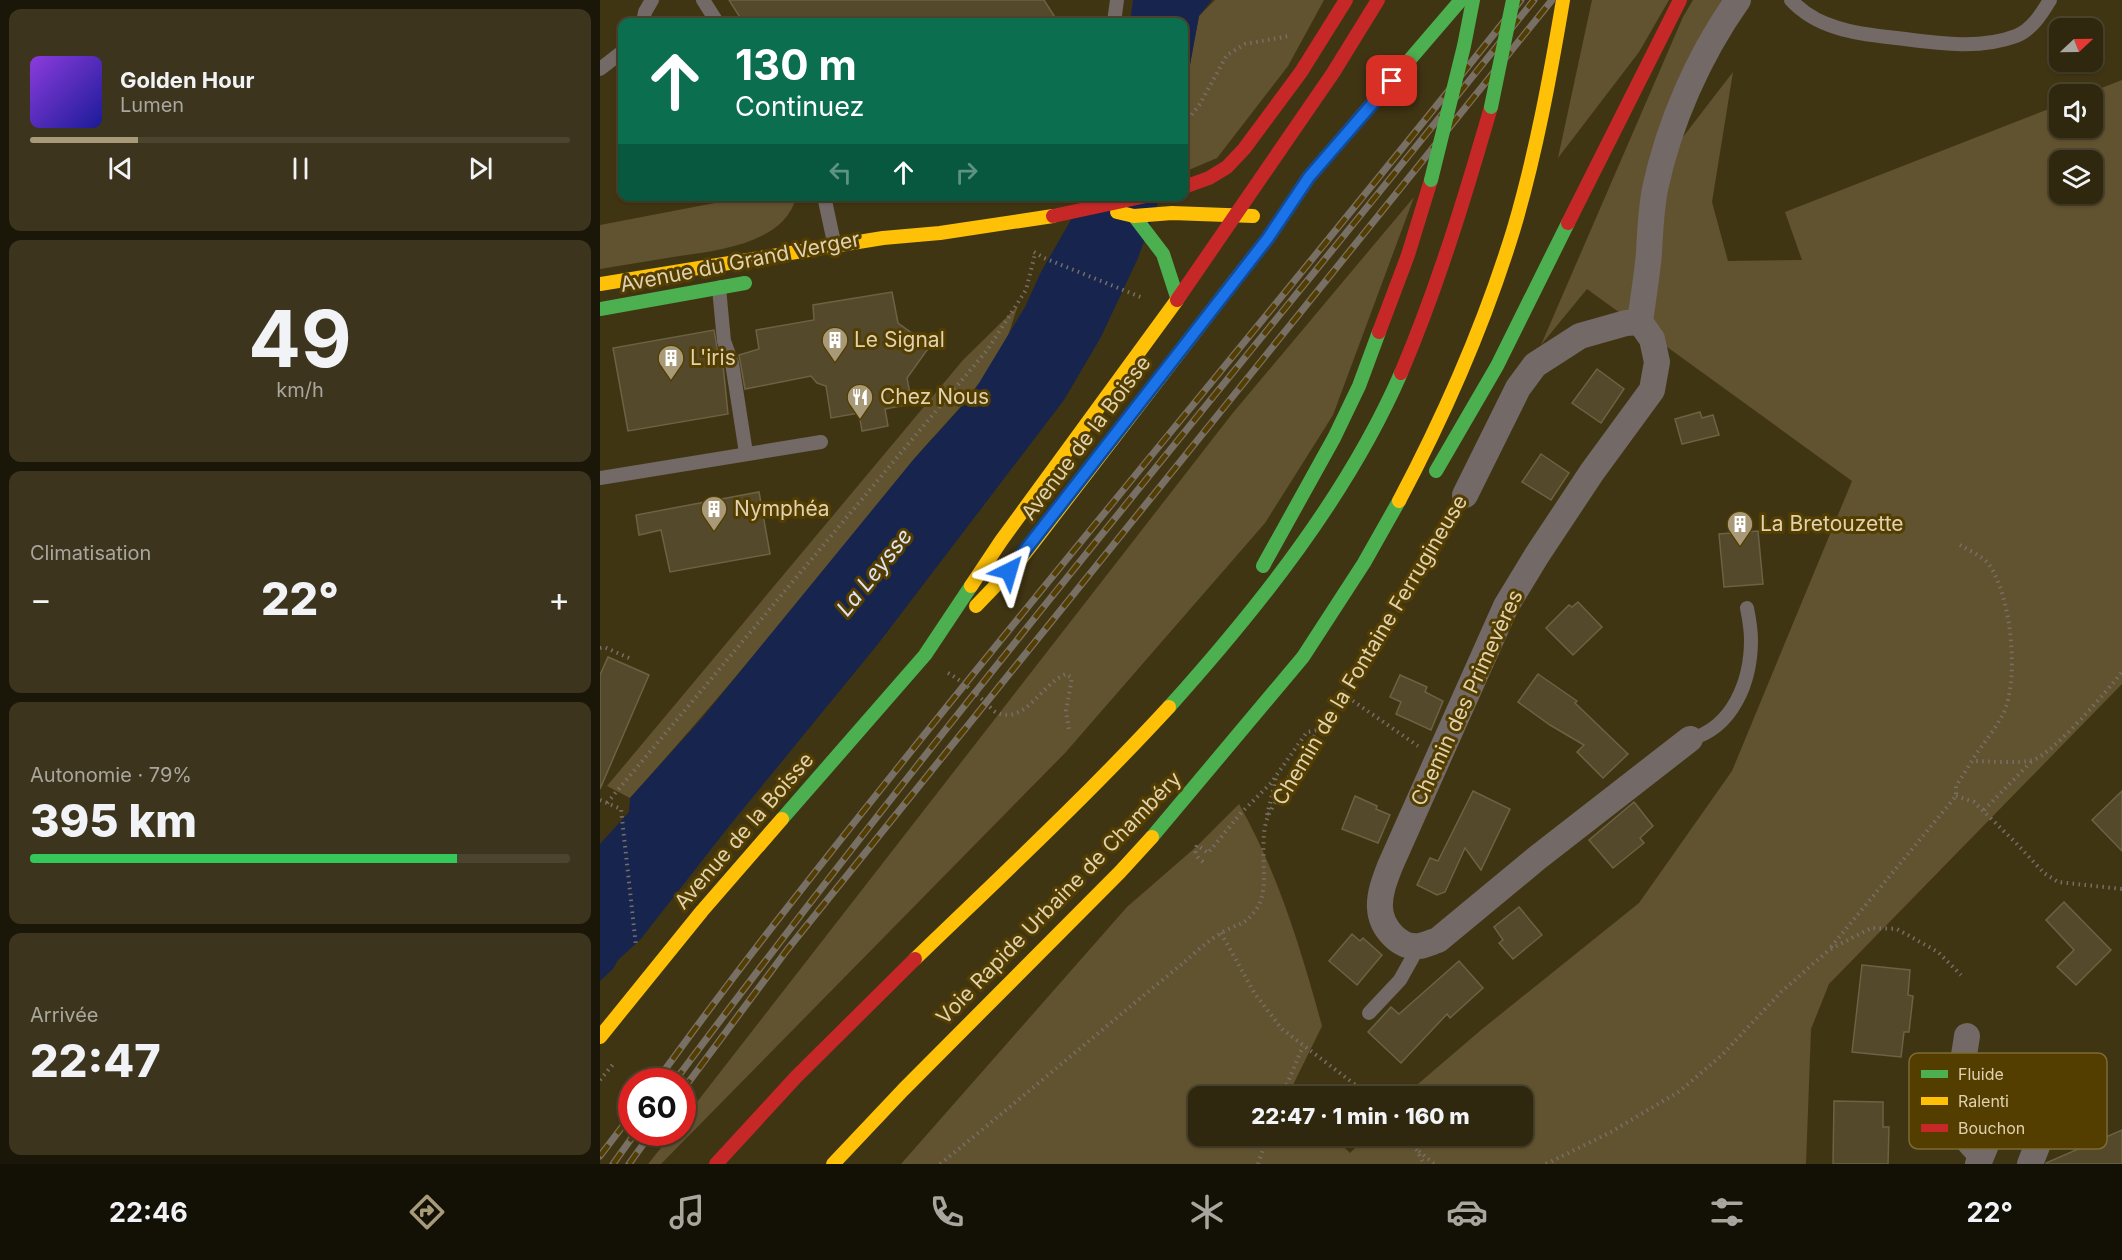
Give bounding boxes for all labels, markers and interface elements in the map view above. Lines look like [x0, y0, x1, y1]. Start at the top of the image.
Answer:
north arrow [2049, 18, 2103, 72]
map controls [2049, 18, 2103, 204]
text: 130 m [735, 39, 857, 90]
icon: ahead [636, 42, 714, 120]
pin [1366, 55, 1417, 106]
icon: arrive [1375, 64, 1408, 97]
text: Golden Hour [120, 67, 254, 93]
button: sound [2049, 84, 2103, 138]
text: Continuez [735, 90, 864, 123]
text: Lumen [120, 93, 184, 117]
button: layers [2049, 150, 2103, 204]
icon: previous [104, 152, 137, 185]
icon: pause [284, 152, 317, 185]
icon: next [464, 152, 497, 185]
icon: left [824, 156, 857, 189]
icon: ahead [887, 156, 920, 189]
icon: right [950, 156, 983, 189]
street label: Avenue du Grand Verger [618, 226, 862, 297]
text: 49 [248, 291, 352, 386]
building icon: Le Signal [820, 325, 850, 363]
place label: Le Signal [854, 327, 945, 352]
building icon: L'iris [656, 343, 686, 381]
place label: L'iris [690, 345, 736, 370]
street label: Avenue de la Boisse [1016, 351, 1156, 525]
text: km/h [276, 378, 324, 402]
restaurant icon: Chez Nous [845, 382, 875, 420]
place label: Chez Nous [880, 384, 989, 409]
street label: Chemin de la Fontaine Ferrugineuse [1267, 490, 1472, 809]
building icon: Nymphéa [699, 494, 729, 532]
place label: Nymphéa [734, 496, 830, 521]
building icon: La Bretouzette [1725, 509, 1755, 547]
place label: La Bretouzette [1760, 511, 1904, 536]
water label: La Leysse [831, 523, 917, 621]
position arrow [977, 539, 1041, 603]
text: Climatisation [30, 541, 151, 565]
text: 22° [261, 571, 339, 626]
text: − [30, 579, 52, 619]
text: + [548, 579, 570, 619]
street label: Chemin des Primevères [1405, 586, 1528, 810]
street label: Avenue de la Boisse [669, 747, 818, 914]
text: Autonomie · 79% [30, 763, 192, 787]
street label: Voie Rapide Urbaine de Chambéry [931, 766, 1187, 1029]
text: 395 km [30, 793, 197, 848]
text: Arrivée [30, 1003, 99, 1027]
text: 22:47 [30, 1033, 161, 1088]
legend [1909, 1053, 2107, 1149]
text: Fluide [1958, 1064, 2004, 1084]
speed limit sign: 60 [618, 1068, 696, 1146]
text: Ralenti [1958, 1091, 2009, 1111]
text: 22:47 · 1 min · 160 m [1251, 1103, 1470, 1129]
text: Bouchon [1958, 1118, 2025, 1138]
icon: directions [406, 1191, 448, 1233]
icon: music [666, 1191, 708, 1233]
icon: phone [926, 1191, 968, 1233]
icon: climate [1186, 1191, 1228, 1233]
icon: car [1446, 1191, 1488, 1233]
icon: filters [1706, 1191, 1748, 1233]
text: 22:46 [109, 1196, 188, 1229]
text: 22° [1967, 1196, 2013, 1229]

